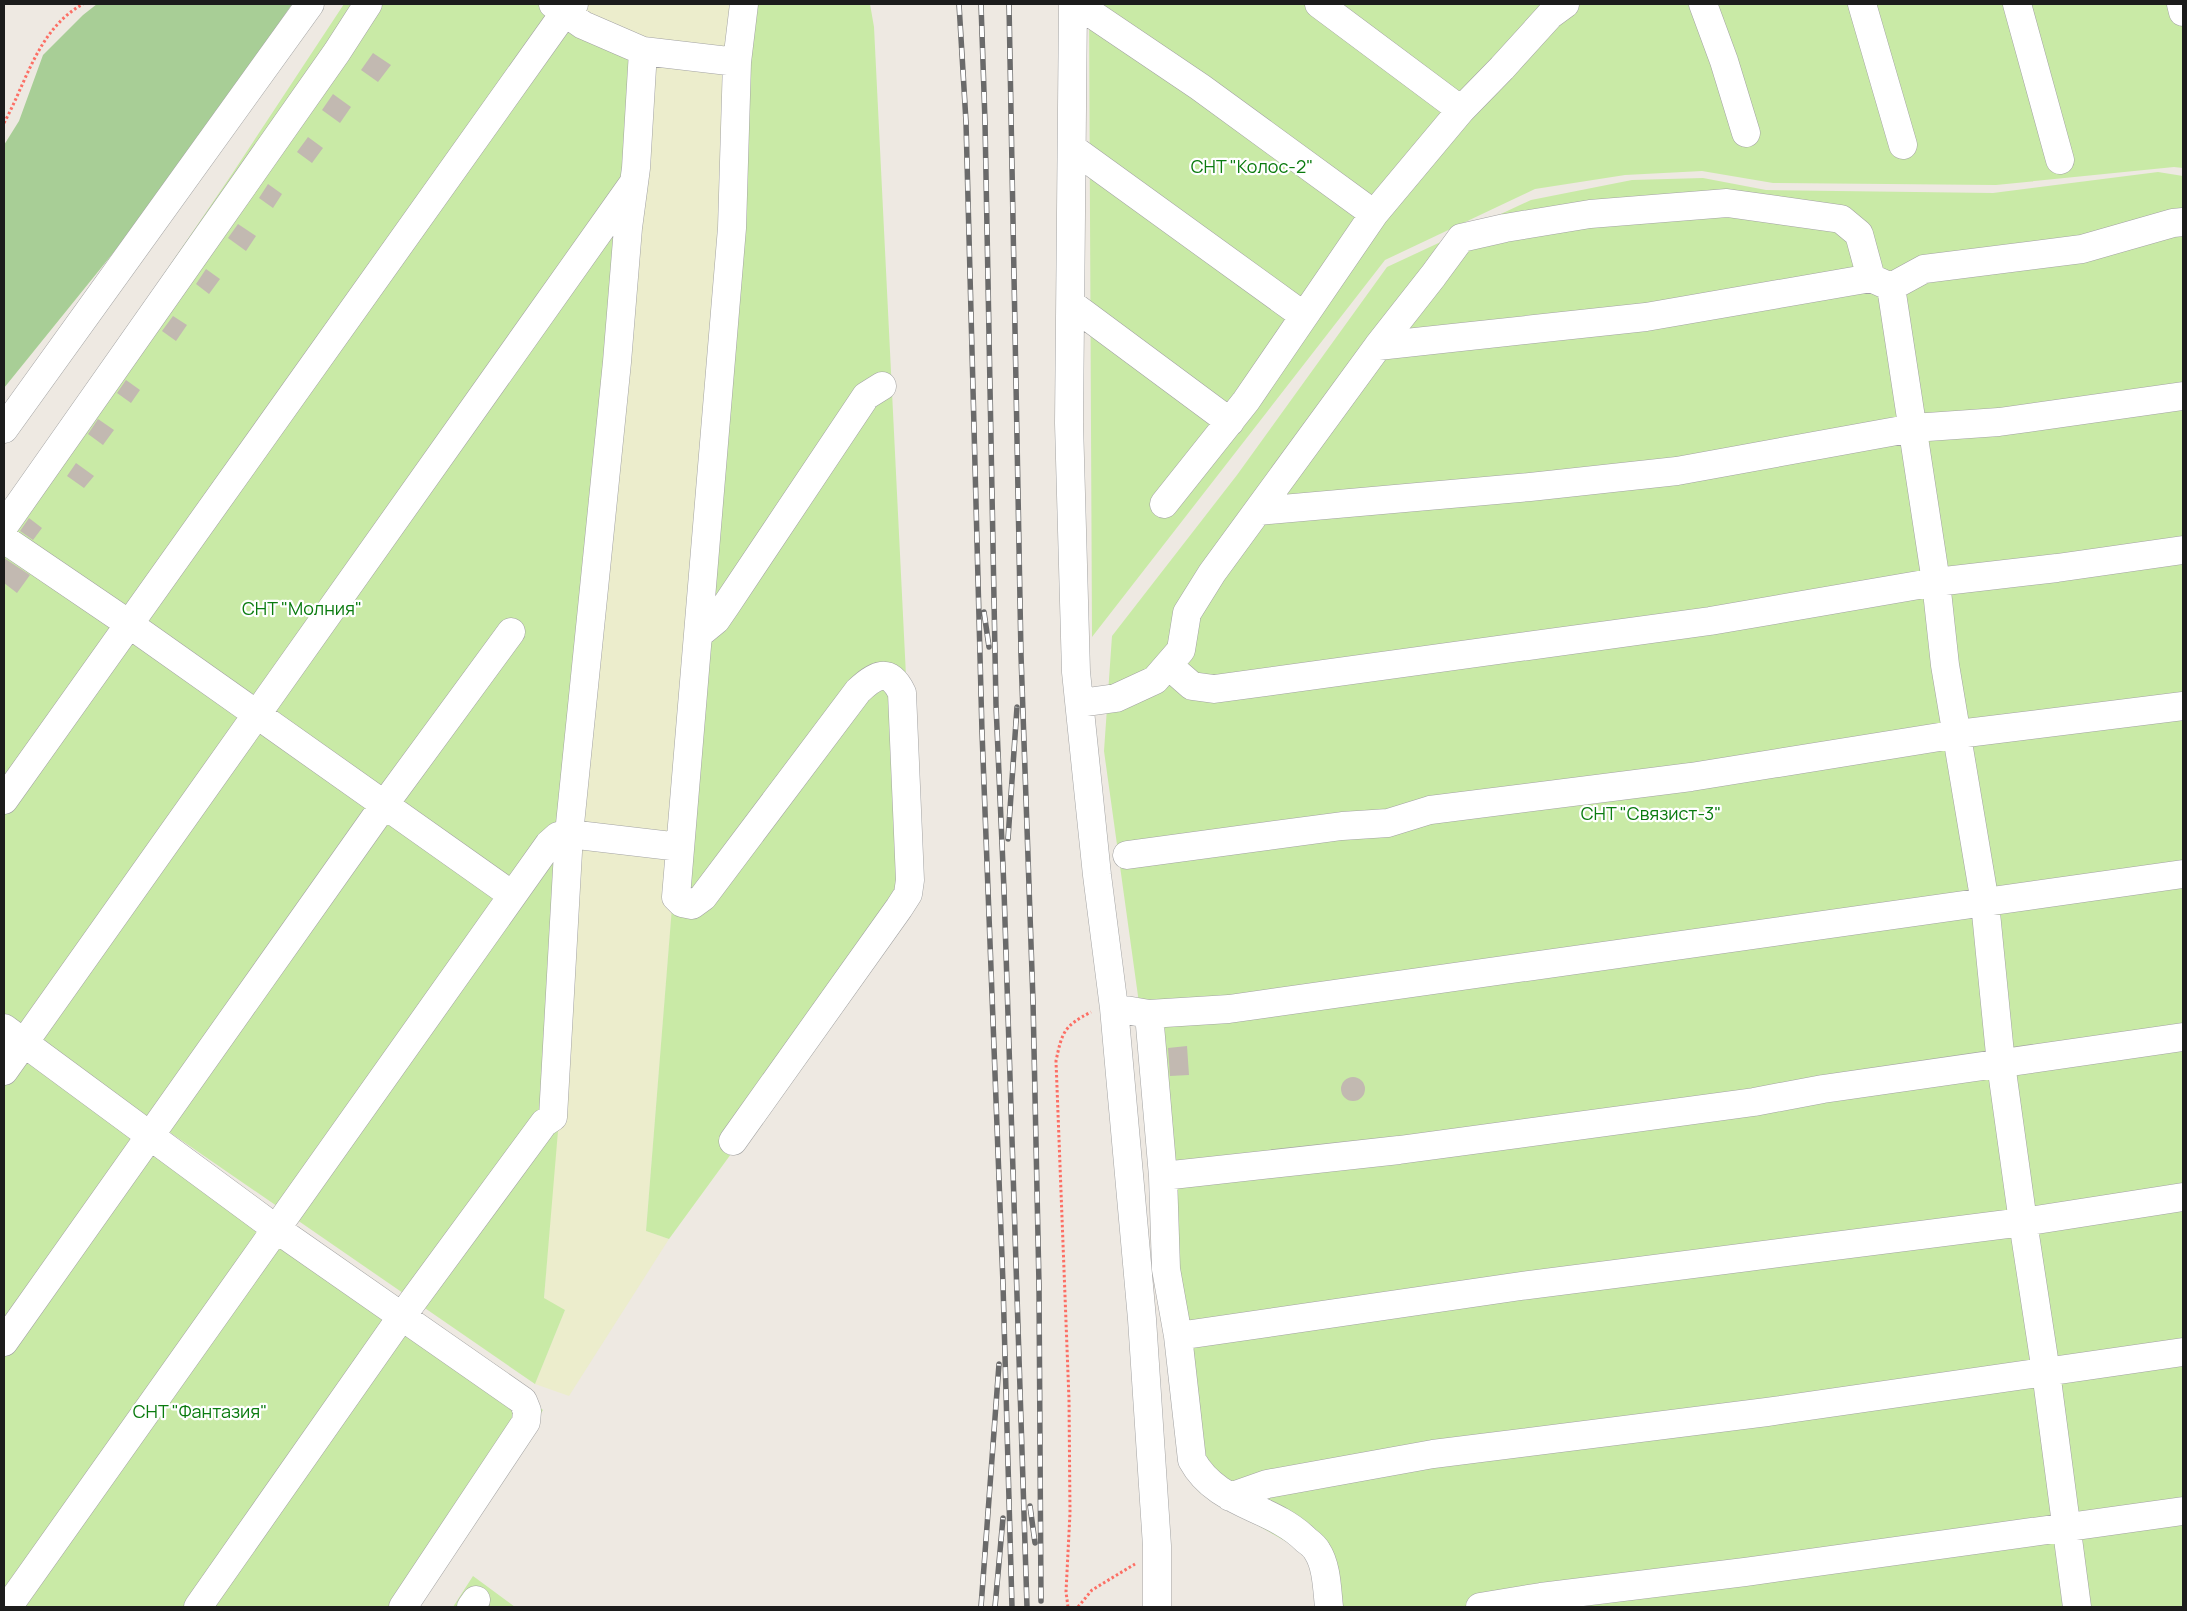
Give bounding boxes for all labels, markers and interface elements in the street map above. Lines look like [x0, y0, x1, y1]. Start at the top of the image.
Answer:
park label: СНТ "Колос-2" [1191, 154, 1313, 178]
park label: СНТ "Молния" [242, 596, 362, 620]
park label: СНТ "Связист-3" [1581, 801, 1721, 825]
park label: СНТ "Фантазия" [133, 1399, 267, 1423]

